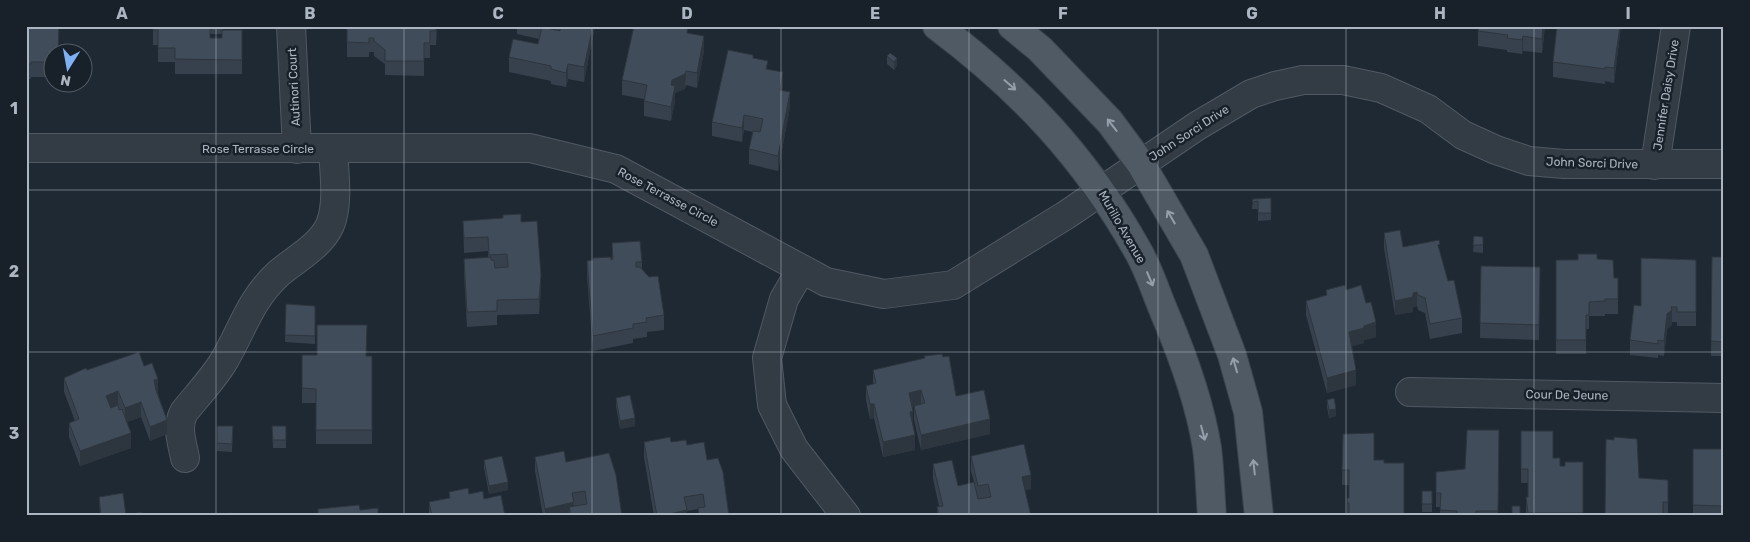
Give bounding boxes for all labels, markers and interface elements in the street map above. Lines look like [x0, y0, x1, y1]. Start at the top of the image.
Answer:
text: A [116, 4, 128, 23]
text: B [304, 4, 316, 23]
text: C [492, 4, 504, 23]
text: D [681, 4, 693, 23]
text: E [870, 4, 880, 23]
text: F [1058, 4, 1068, 23]
text: G [1246, 4, 1258, 23]
text: H [1434, 4, 1446, 23]
text: I [1625, 4, 1631, 23]
street label: Jennifer Daisy Drive [1650, 38, 1682, 151]
north arrow [42, 42, 92, 92]
street label: Autinori Court [285, 47, 303, 127]
text: N [59, 71, 72, 90]
one-way arrow [1003, 79, 1016, 91]
text: 1 [10, 99, 18, 118]
street label: John Sorci Drive [1147, 102, 1232, 164]
one-way arrow [1107, 119, 1118, 132]
street label: Rose Terrasse Circle [202, 142, 314, 156]
street label: John Sorci Drive [1546, 154, 1639, 172]
street label: Rose Terrasse Circle [615, 165, 721, 230]
street label: Murillo Avenue [1096, 188, 1149, 266]
one-way arrow [1166, 210, 1176, 224]
text: 2 [9, 262, 19, 281]
one-way arrow [1146, 271, 1156, 286]
one-way arrow [1230, 358, 1240, 374]
street label: Cour De Jeune [1525, 387, 1609, 403]
text: 3 [9, 424, 19, 443]
one-way arrow [1199, 424, 1208, 440]
one-way arrow [1249, 460, 1259, 476]

